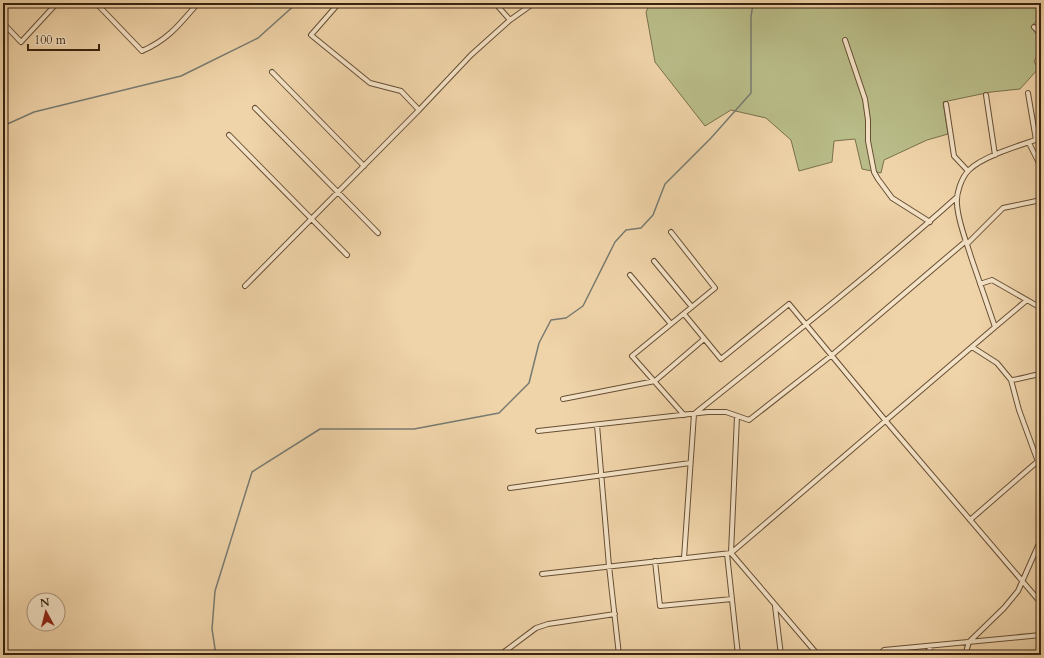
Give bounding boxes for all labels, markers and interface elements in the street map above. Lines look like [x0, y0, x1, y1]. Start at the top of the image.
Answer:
scale bar [28, 26, 99, 52]
text: 100 m [34, 32, 67, 48]
north arrow [26, 592, 66, 632]
text: N [39, 594, 51, 611]

